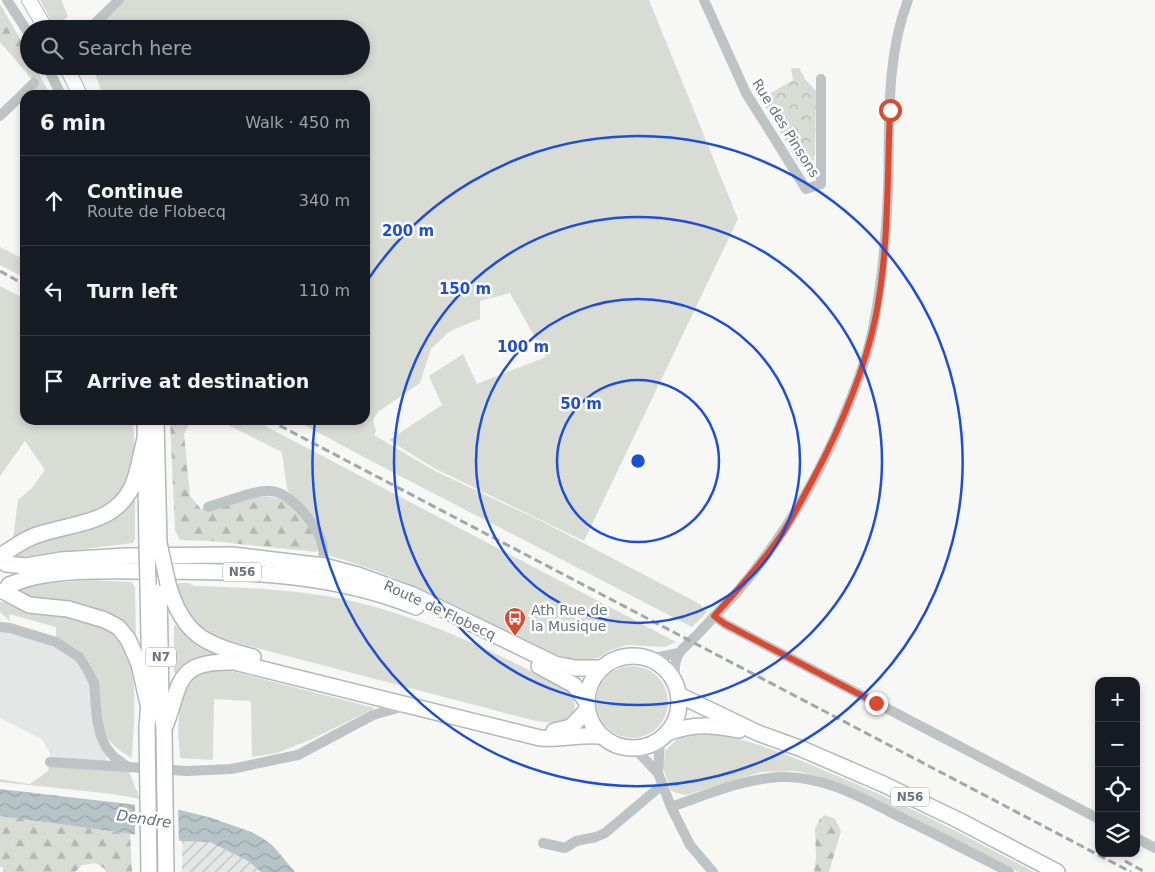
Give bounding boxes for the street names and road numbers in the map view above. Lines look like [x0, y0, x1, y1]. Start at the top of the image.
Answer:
street label: Rue des Pinsons [749, 76, 823, 180]
road number: N56 [223, 562, 261, 582]
street label: Route de Flobecq [381, 577, 499, 643]
road number: N7 [146, 648, 176, 666]
road number: N56 [891, 788, 929, 806]

